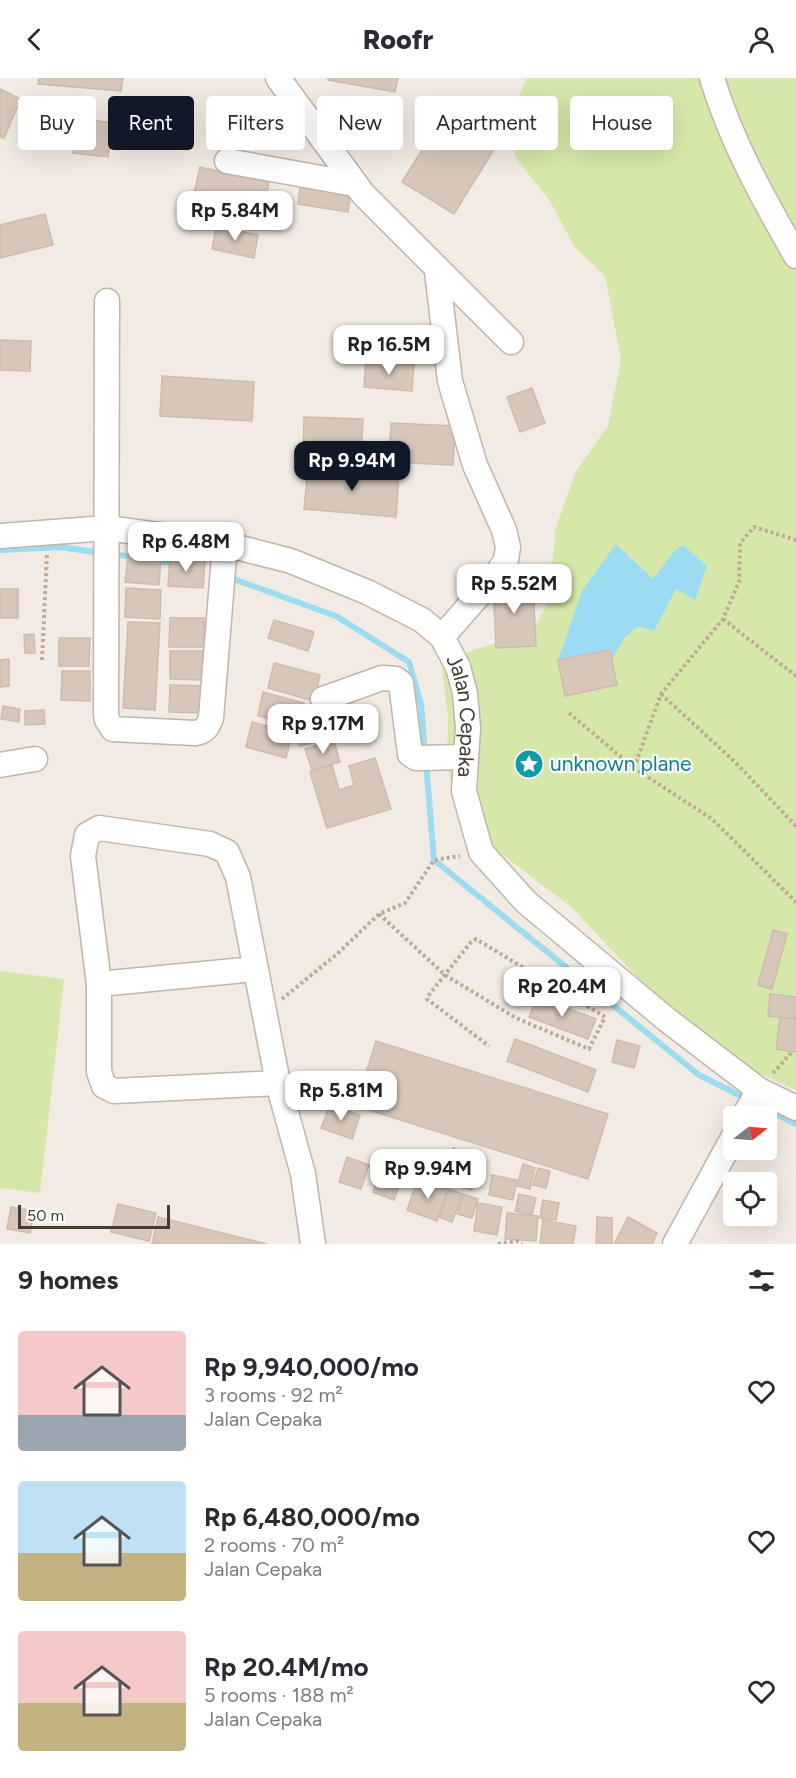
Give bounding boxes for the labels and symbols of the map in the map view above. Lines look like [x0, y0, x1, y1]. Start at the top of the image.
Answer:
pin: Rp 5.84M [173, 191, 297, 242]
pin: Rp 16.5M [327, 325, 451, 376]
pin: Rp 9.94M [290, 441, 414, 492]
pin: Rp 6.48M [124, 522, 248, 573]
pin: Rp 5.52M [452, 564, 576, 615]
street label: Jalan Cepaka [441, 650, 481, 778]
pin: Rp 9.17M [261, 704, 385, 755]
place icon: unknown plane [513, 748, 545, 780]
place label: unknown plane [550, 751, 692, 776]
pin: Rp 20.4M [500, 967, 624, 1018]
pin: Rp 5.81M [279, 1071, 403, 1122]
north arrow [723, 1106, 777, 1160]
pin: Rp 9.94M [366, 1149, 490, 1200]
scale bar [18, 1202, 170, 1230]

